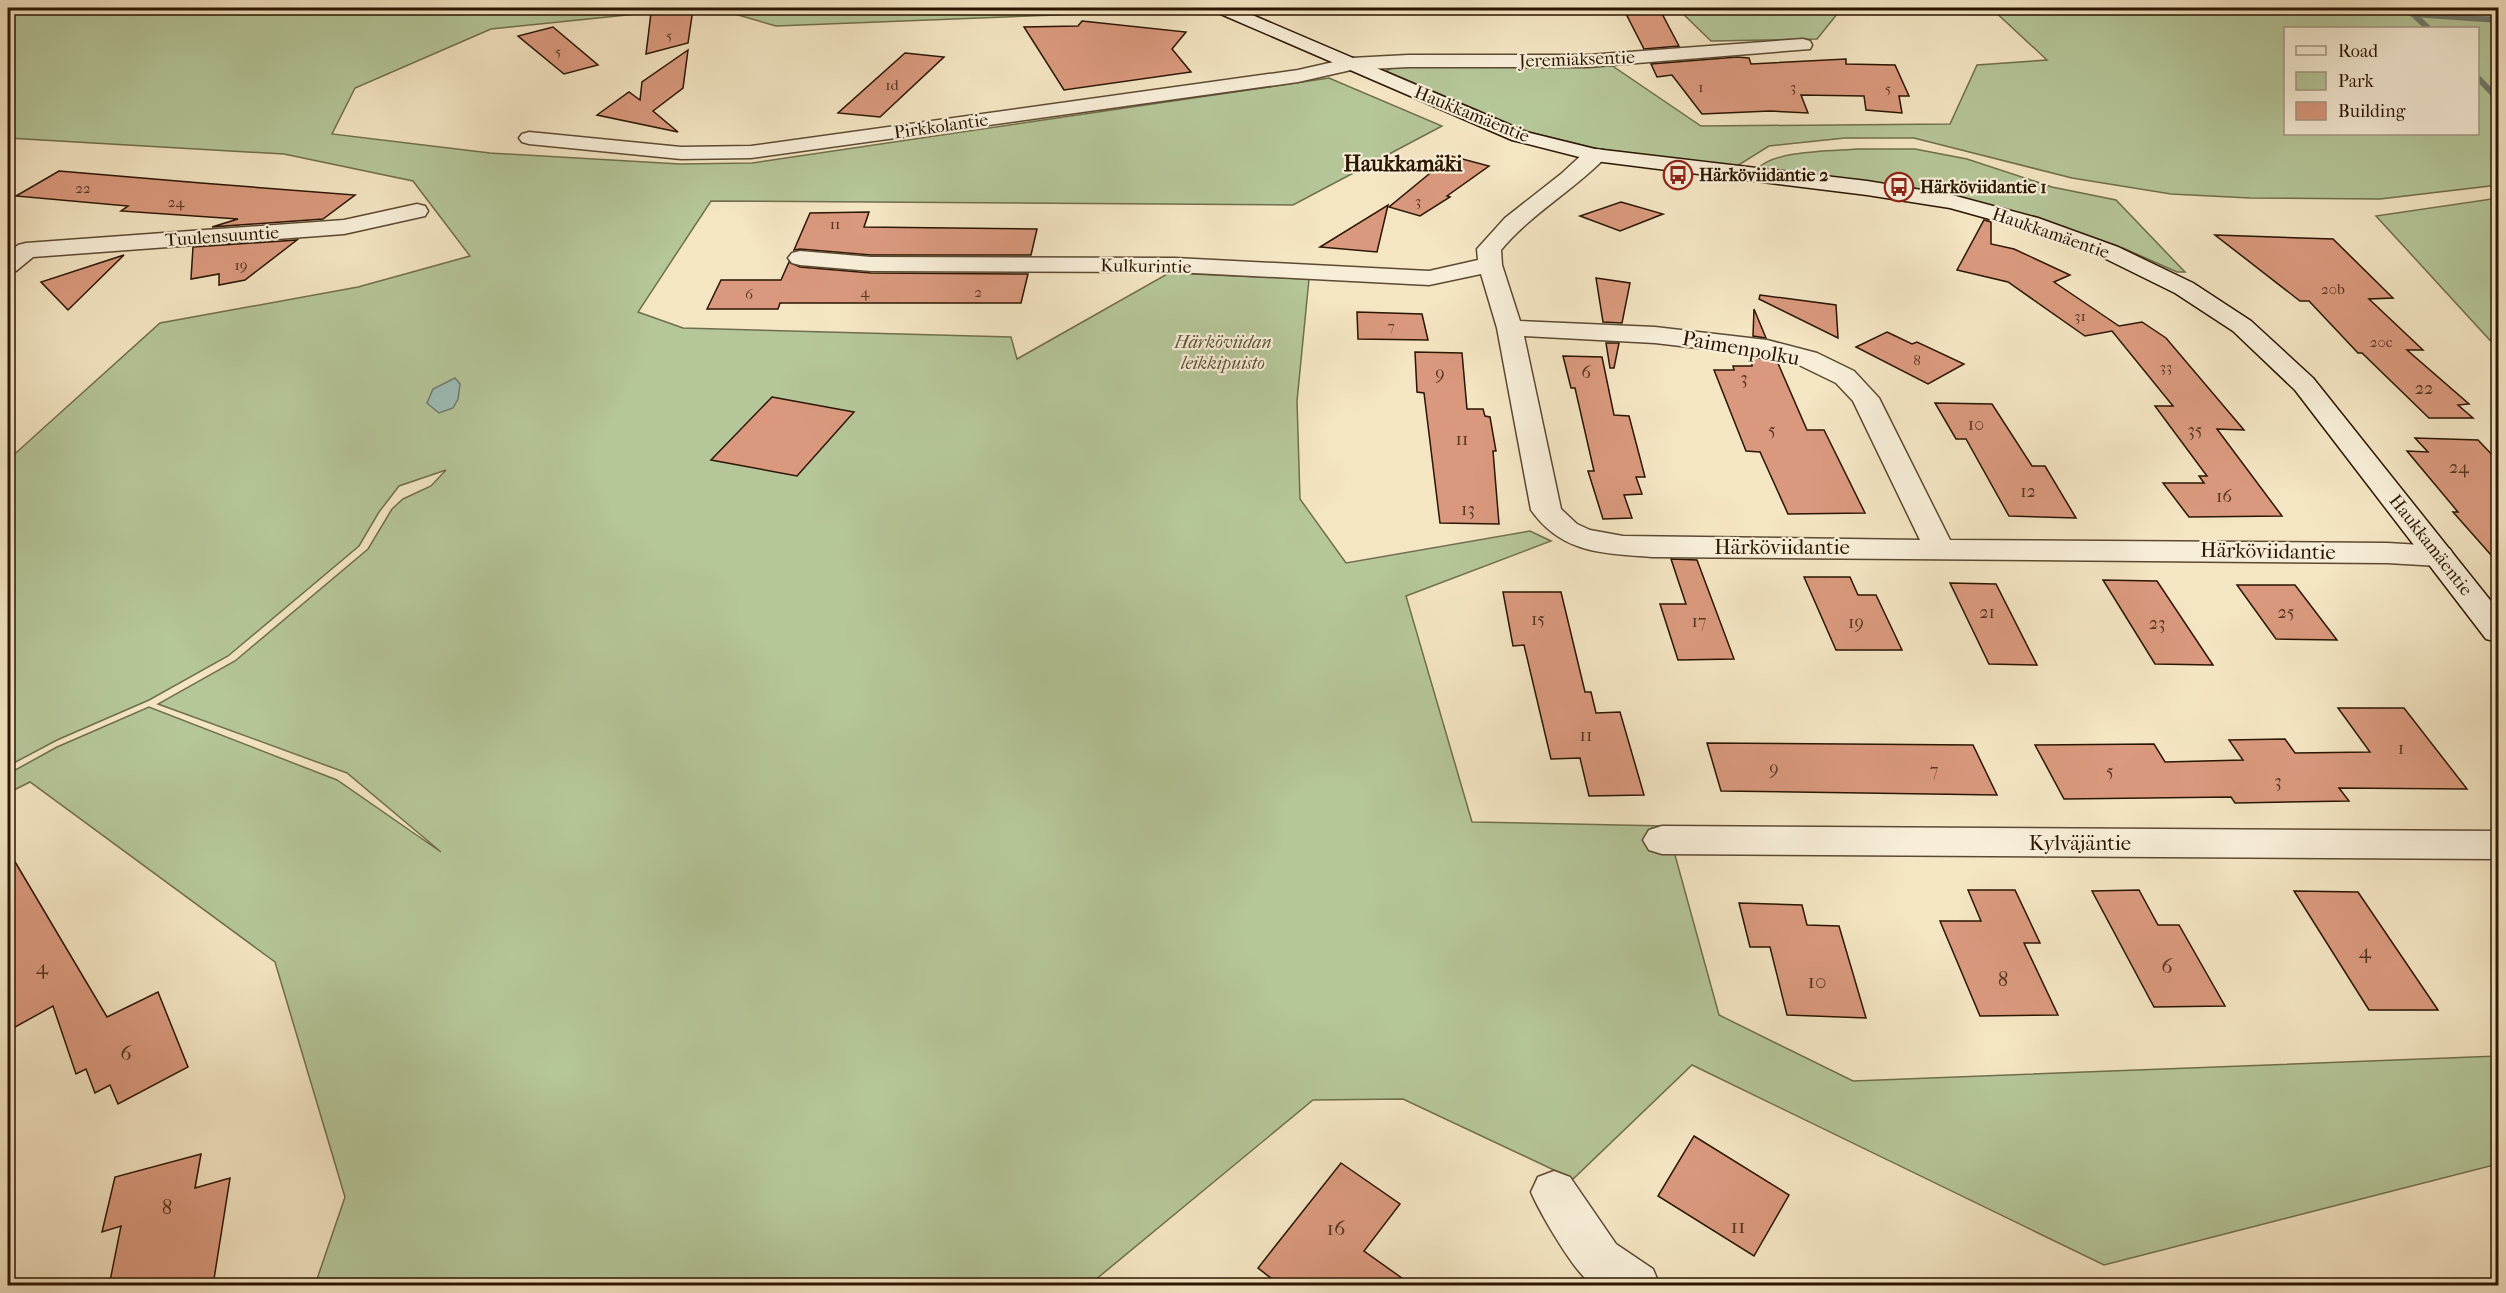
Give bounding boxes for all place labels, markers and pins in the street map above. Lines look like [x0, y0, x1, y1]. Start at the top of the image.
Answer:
bus stop icon: Härköviidantie 2 [1662, 159, 1694, 191]
place label: Härköviidantie 2 [1699, 165, 1828, 186]
bus stop icon: Härköviidantie 1 [1883, 171, 1915, 203]
place label: Härköviidantie 1 [1920, 177, 2047, 198]

